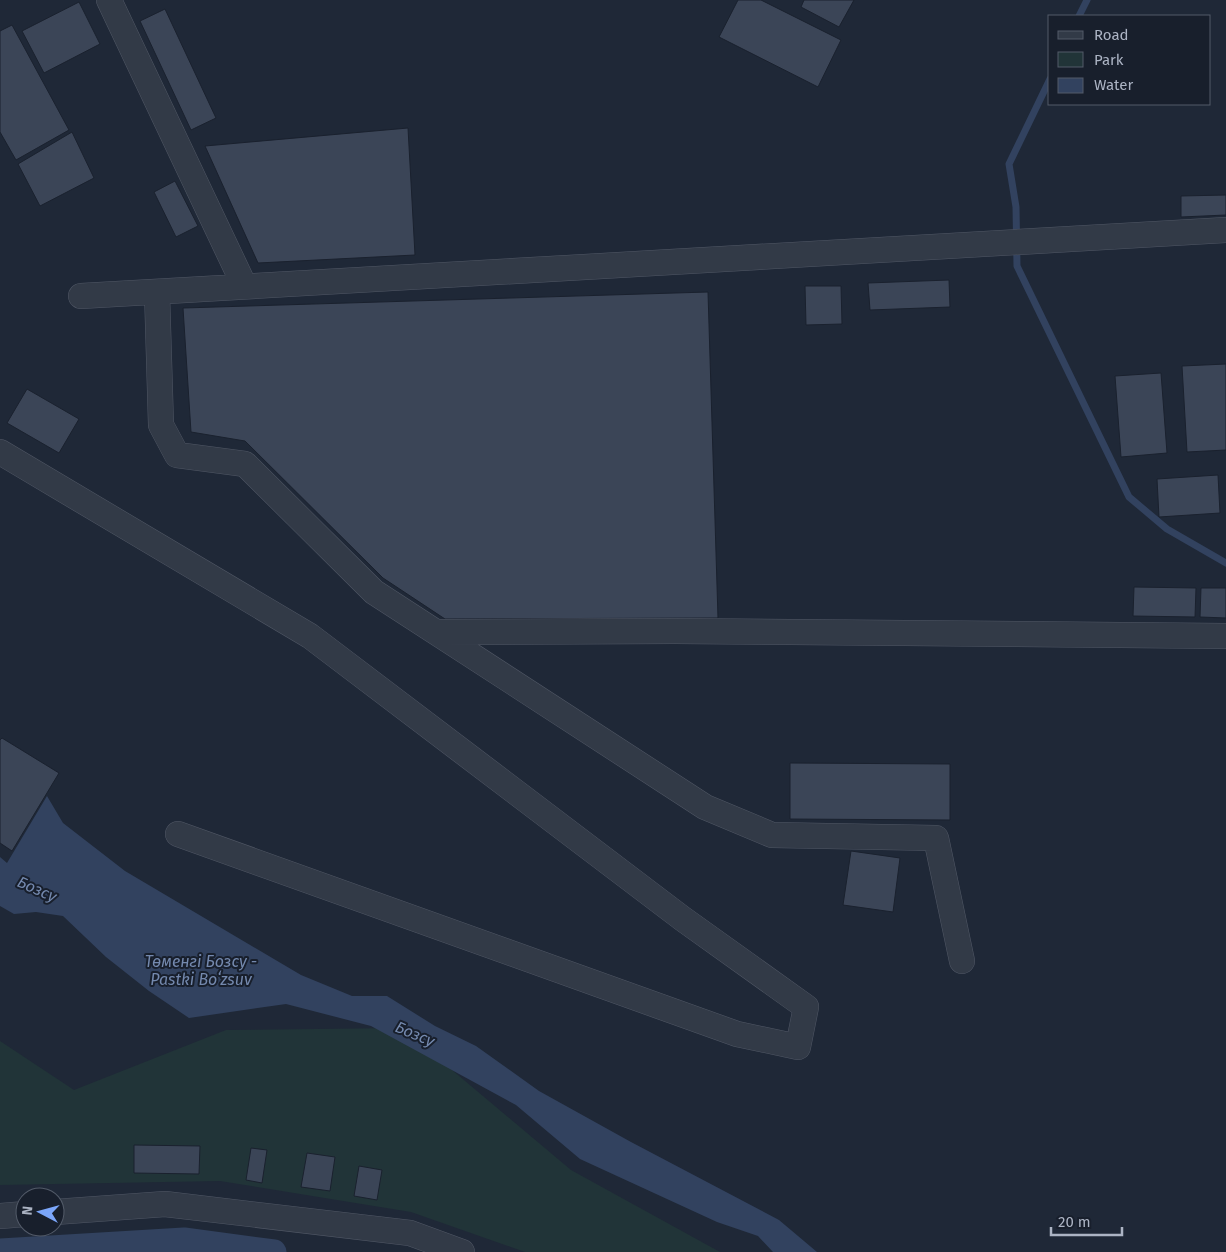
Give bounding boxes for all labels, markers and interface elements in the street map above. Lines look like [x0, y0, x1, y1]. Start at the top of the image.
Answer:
legend [1048, 15, 1211, 105]
text: Road [1094, 26, 1129, 44]
text: Park [1094, 51, 1124, 69]
text: Water [1094, 76, 1133, 94]
water label: Бозсу [14, 872, 61, 907]
water label: Төменгі Бозсу - Pastki Boʻzsuv [145, 952, 257, 989]
water label: Бозсу [392, 1017, 439, 1051]
north arrow [15, 1187, 65, 1237]
scale bar [1051, 1204, 1122, 1236]
text: N [19, 1205, 37, 1216]
text: 20 m [1058, 1213, 1091, 1231]

